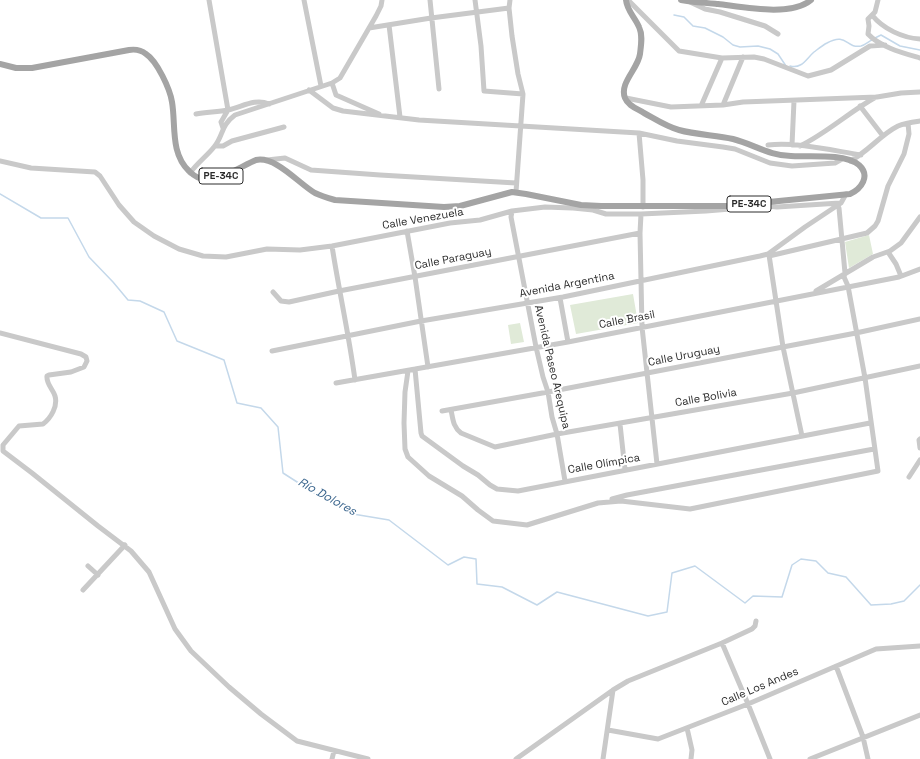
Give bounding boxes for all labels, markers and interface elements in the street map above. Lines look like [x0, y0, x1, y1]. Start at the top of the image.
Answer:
road number: PE-34C [199, 168, 243, 184]
road number: PE-34C [727, 196, 771, 212]
street label: Calle Venezuela [381, 205, 465, 233]
street label: Calle Paraguay [414, 245, 492, 273]
street label: Avenida Argentina [518, 269, 616, 301]
street label: Avenida Paseo Arequipa [531, 304, 573, 430]
street label: Calle Brasil [598, 308, 656, 332]
street label: Calle Uruguay [647, 343, 721, 369]
street label: Calle Bolivia [674, 386, 738, 410]
street label: Calle Olímpica [567, 451, 641, 477]
water label: Río Dolores [295, 475, 359, 519]
street label: Calle Los Andes [719, 665, 801, 709]

